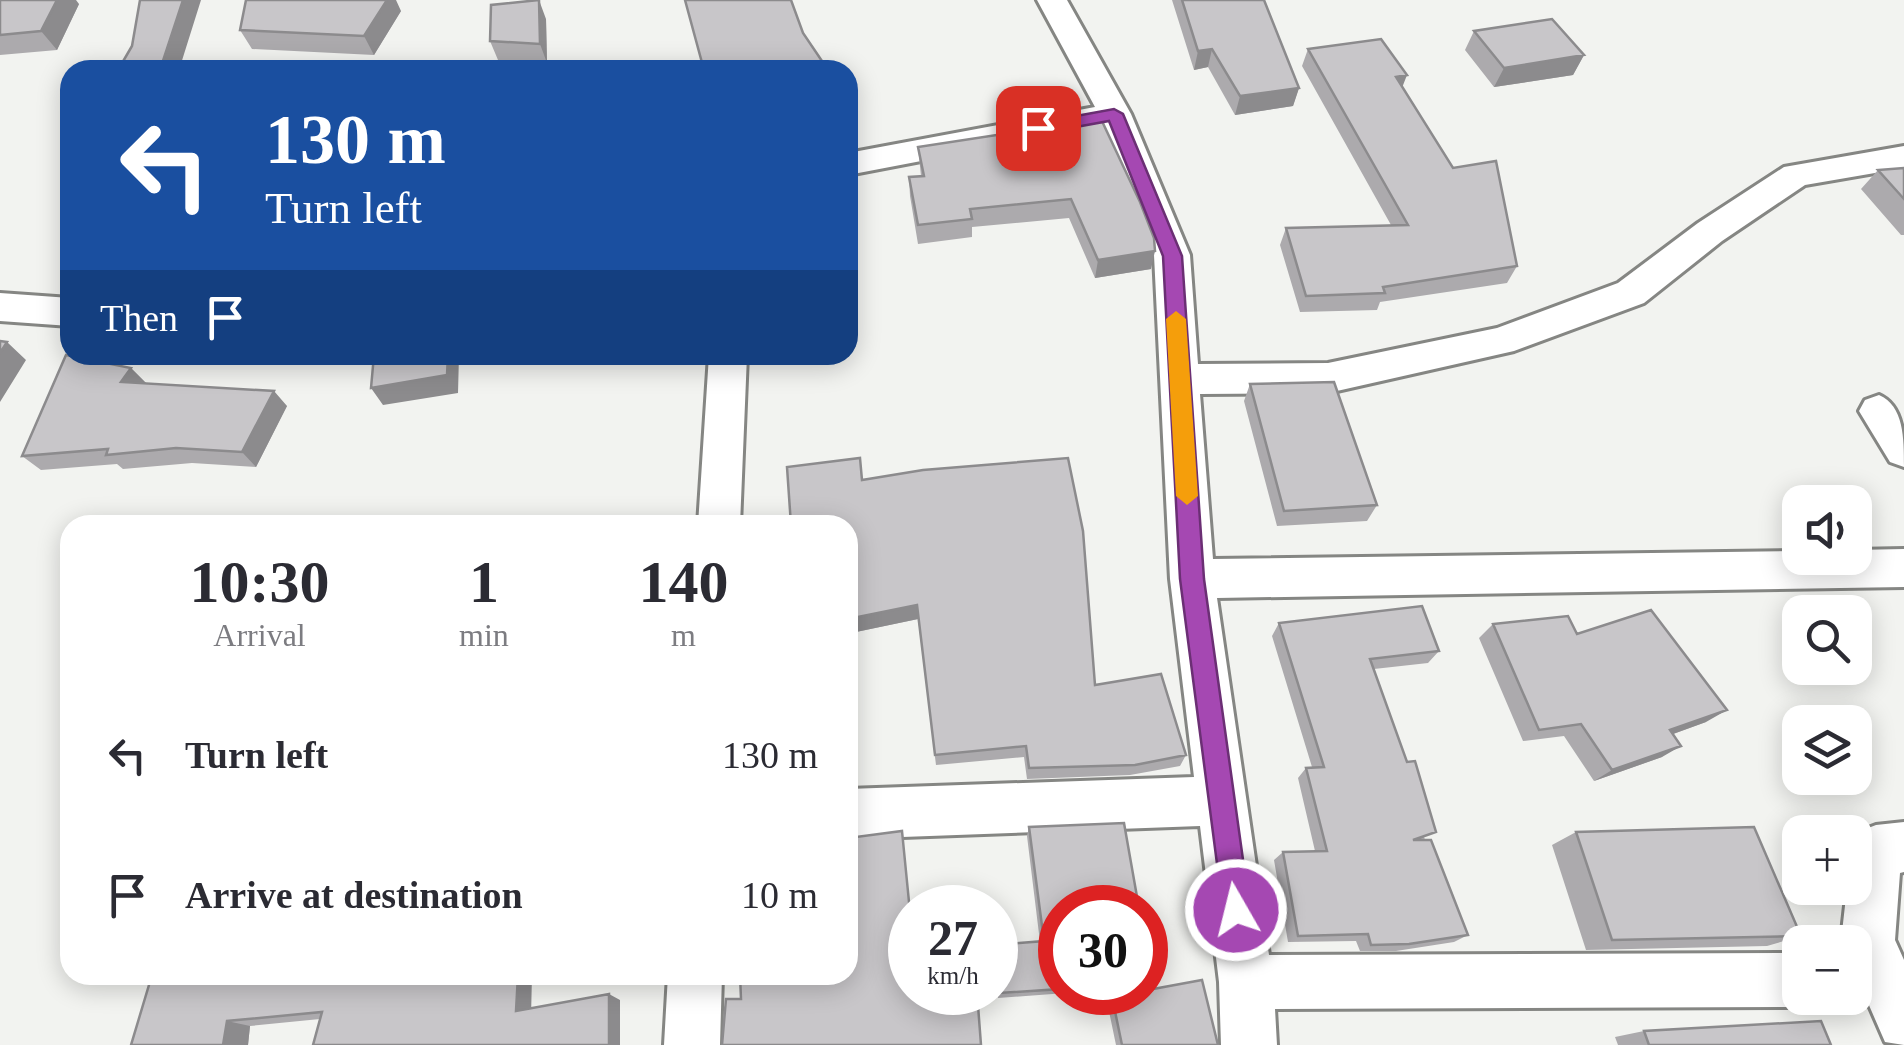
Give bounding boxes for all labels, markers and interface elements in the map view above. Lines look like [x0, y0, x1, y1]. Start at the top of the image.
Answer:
pin [996, 86, 1081, 171]
icon: left [100, 100, 230, 230]
text: 130 m [265, 101, 446, 178]
icon: arrive [1011, 101, 1066, 156]
text: Turn left [265, 183, 422, 233]
icon: arrive [198, 290, 253, 345]
text: Then [100, 297, 178, 339]
map controls [1782, 485, 1872, 1015]
button: sound [1782, 485, 1872, 575]
text: 10:30 [190, 549, 330, 615]
text: 1 [469, 549, 499, 615]
text: 140 [638, 549, 728, 615]
button: search [1782, 595, 1872, 685]
text: Arrival [213, 617, 306, 653]
text: min [459, 617, 509, 653]
text: m [671, 617, 696, 653]
button: layers [1782, 705, 1872, 795]
icon: left [100, 728, 155, 783]
text: Turn left [185, 734, 328, 776]
text: 130 m [722, 734, 818, 776]
button: + [1782, 815, 1872, 905]
position arrow [1184, 858, 1288, 962]
icon: arrive [100, 868, 155, 923]
text: Arrive at destination [185, 874, 523, 916]
text: 10 m [741, 874, 818, 916]
speed limit sign: 30 [1038, 885, 1168, 1015]
text: 27 [928, 910, 978, 966]
button: − [1782, 925, 1872, 1015]
text: km/h [927, 962, 979, 989]

